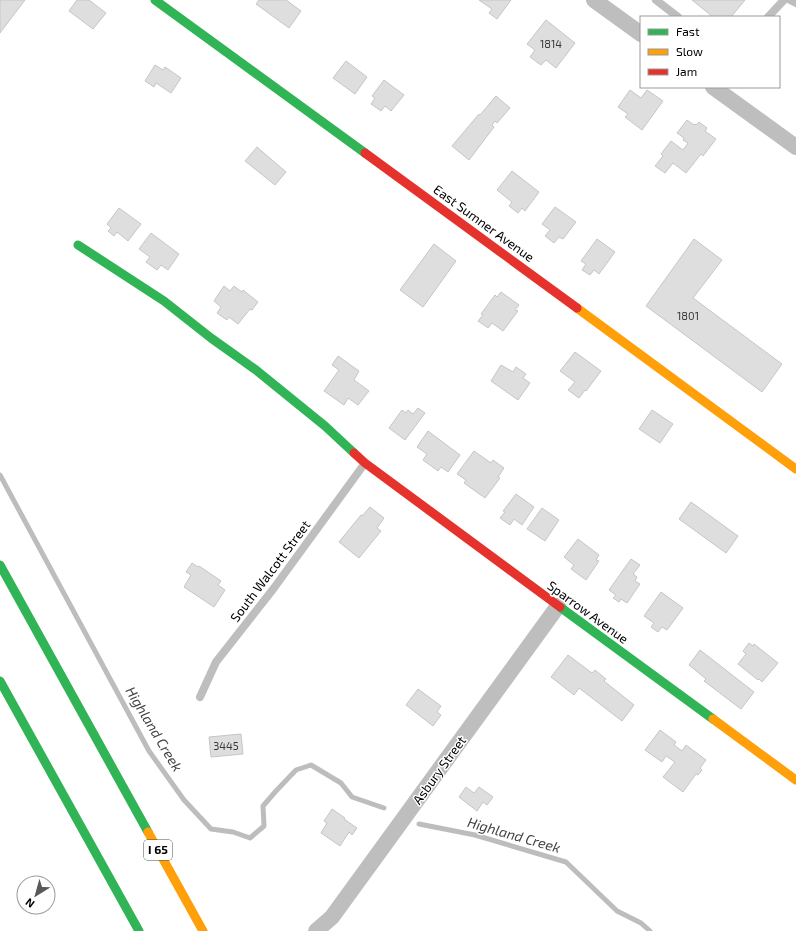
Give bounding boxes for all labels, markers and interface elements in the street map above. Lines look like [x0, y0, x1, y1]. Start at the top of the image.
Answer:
legend [640, 16, 780, 88]
text: Fast [676, 24, 700, 38]
house number: 1814 [540, 37, 562, 50]
text: Slow [676, 44, 703, 58]
text: Jam [676, 64, 697, 78]
street label: East Sumner Avenue [431, 181, 537, 265]
house number: 1801 [677, 309, 699, 322]
street label: South Walcott Street [227, 517, 313, 625]
street label: Sparrow Avenue [544, 577, 632, 647]
water label: Highland Creek [122, 683, 186, 774]
street label: Asbury Street [409, 733, 469, 807]
house number: 3445 [213, 739, 239, 752]
water label: Highland Creek [466, 813, 563, 856]
road number: I 65 [144, 840, 172, 860]
north arrow [16, 875, 56, 915]
text: N [23, 896, 37, 911]

